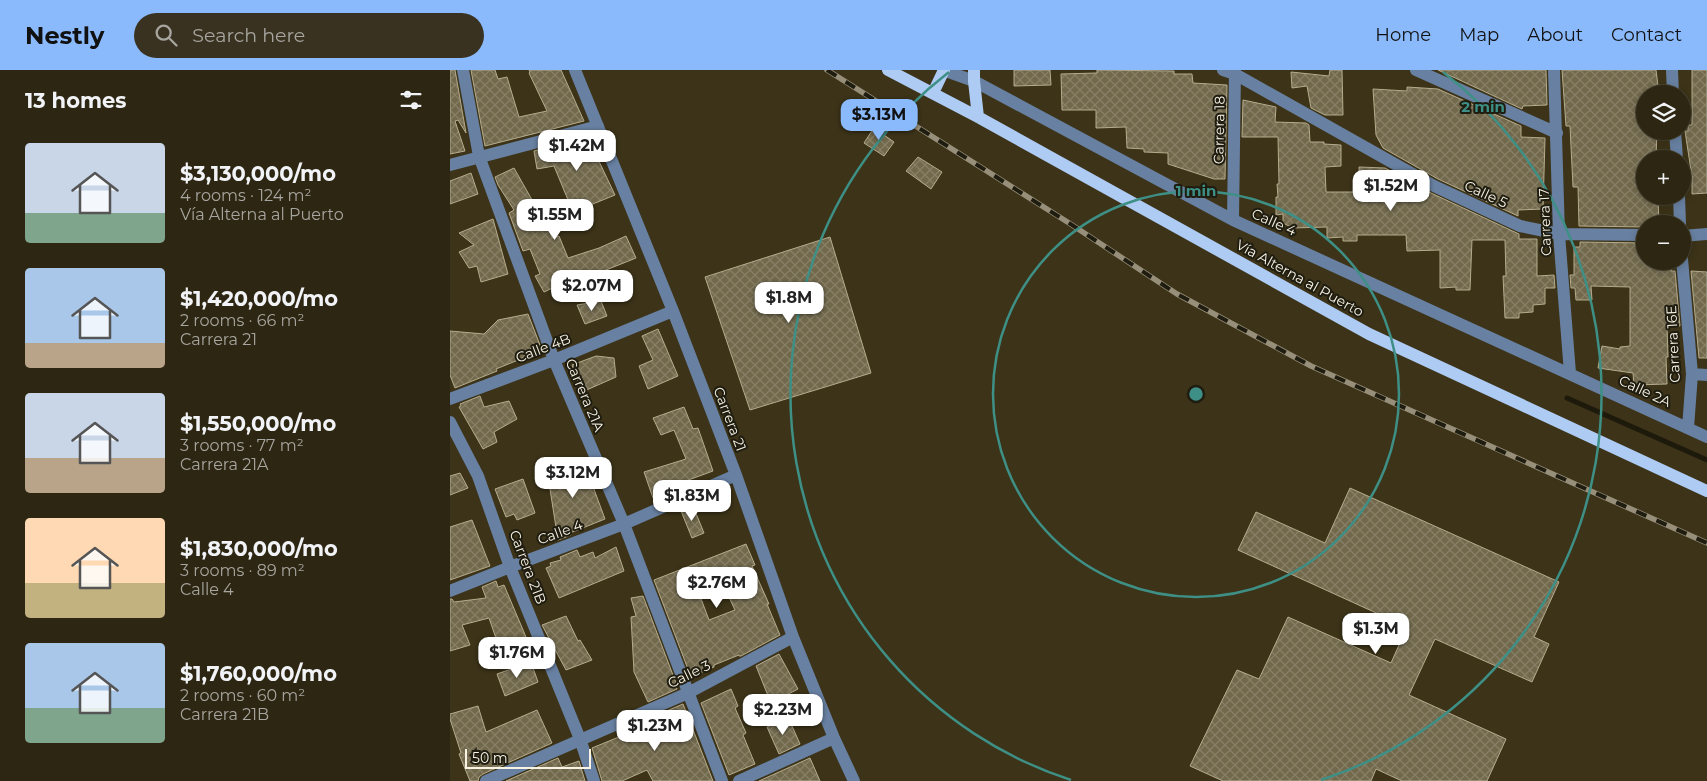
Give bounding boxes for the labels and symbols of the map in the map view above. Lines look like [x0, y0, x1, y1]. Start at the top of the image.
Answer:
street label: Carrera 18 [1209, 96, 1229, 164]
text: 2 min [1461, 97, 1505, 116]
pin: $3.13M [838, 98, 920, 141]
pin: $1.42M [536, 129, 618, 172]
pin: $1.52M [1350, 170, 1432, 212]
street label: Calle 5 [1462, 176, 1511, 212]
text: 1 min [1176, 181, 1216, 200]
street label: Carrera 17 [1535, 188, 1555, 256]
pin: $1.55M [514, 198, 596, 241]
street label: Calle 4 [1249, 204, 1300, 240]
street label: Vía Alterna al Puerto [1233, 235, 1367, 321]
pin: $2.07M [551, 270, 633, 312]
pin: $1.8M [754, 282, 824, 324]
street label: Carrera 16E [1662, 305, 1684, 383]
street label: Calle 4B [513, 329, 573, 367]
street label: Carrera 21A [562, 356, 609, 435]
street label: Calle 2A [1616, 371, 1675, 411]
street label: Carrera 21 [710, 384, 750, 454]
centre of rings [1187, 385, 1205, 403]
pin: $3.12M [532, 456, 614, 499]
pin: $1.83M [651, 480, 733, 522]
street label: Calle 4 [535, 515, 586, 548]
street label: Carrera 21B [506, 527, 550, 607]
pin: $2.76M [676, 566, 758, 609]
pin: $1.3M [1341, 612, 1411, 655]
pin: $1.76M [476, 636, 558, 679]
street label: Calle 3 [665, 656, 714, 692]
pin: $2.23M [742, 694, 824, 736]
pin: $1.23M [614, 710, 696, 752]
scale bar [465, 746, 591, 769]

